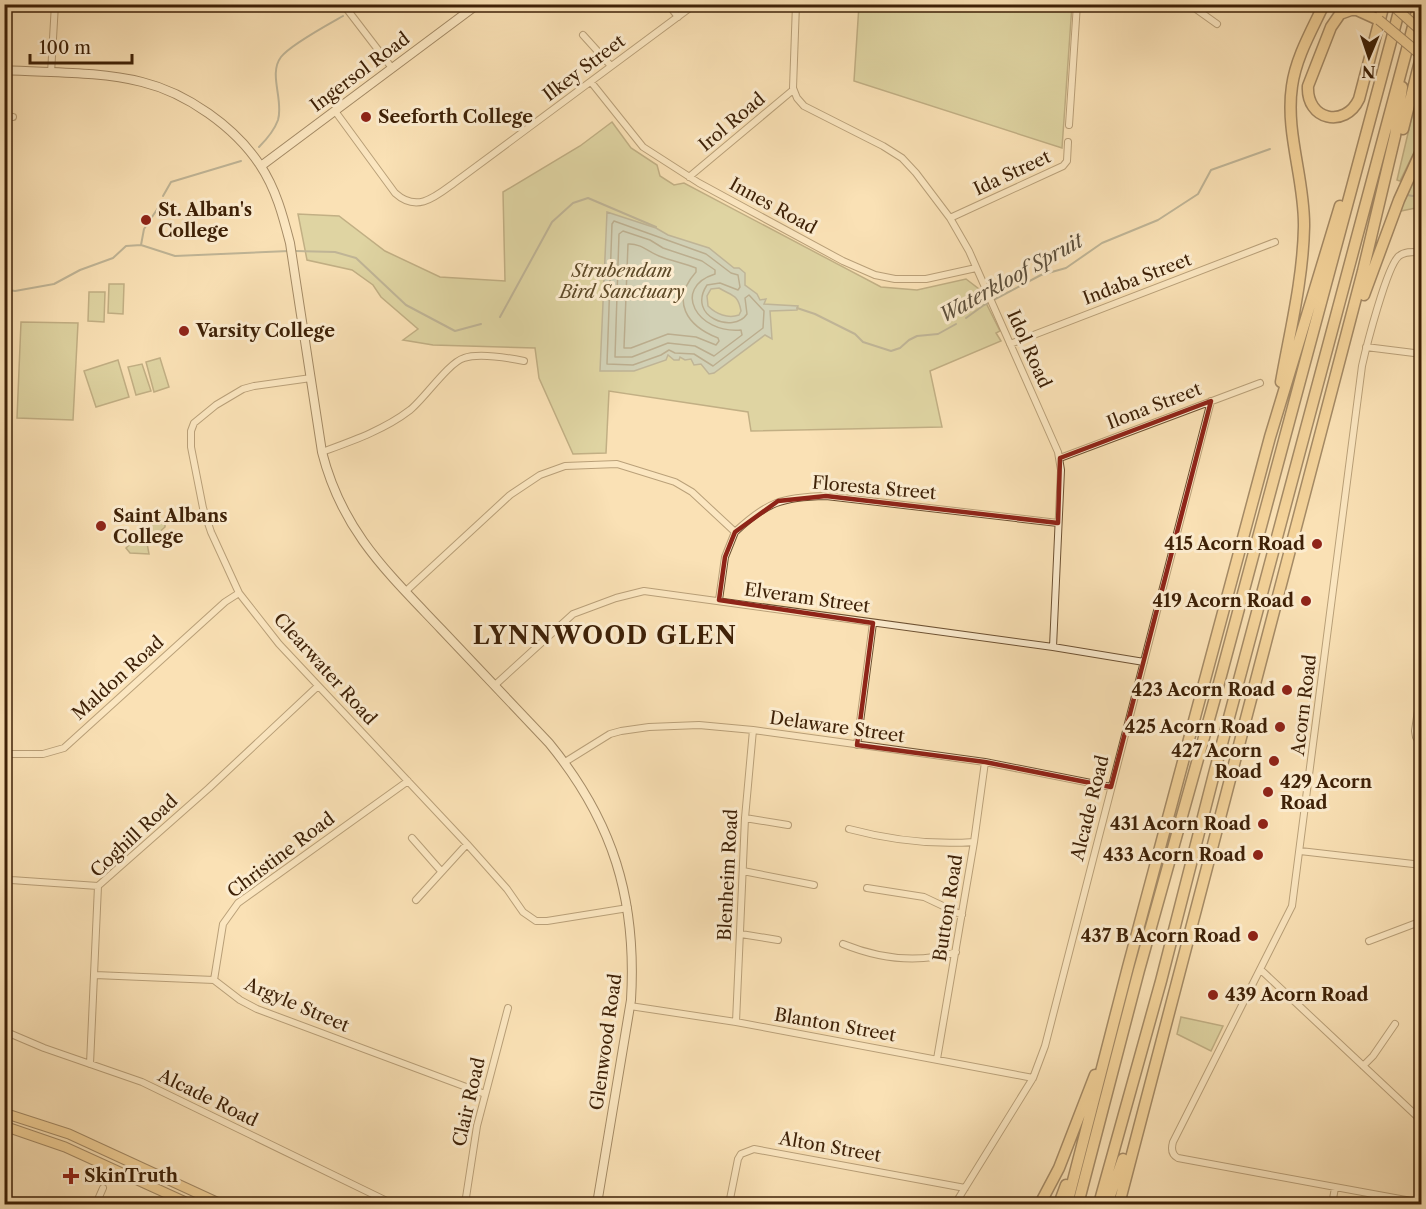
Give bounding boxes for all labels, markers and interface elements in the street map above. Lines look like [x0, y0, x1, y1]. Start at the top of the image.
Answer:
scale bar [30, 27, 132, 65]
street label: Ingersol Road [306, 27, 414, 116]
north arrow [1339, 27, 1399, 87]
street label: Ilkey Street [539, 30, 630, 106]
text: 100 m [39, 37, 91, 59]
text: N [1361, 62, 1376, 82]
street label: Irol Road [694, 88, 770, 156]
place label: Seeforth College [378, 106, 533, 128]
marker: Seeforth College [359, 110, 373, 124]
street label: Ida Street [970, 145, 1055, 200]
street label: Innes Road [725, 173, 821, 239]
place label: St. Alban's College [158, 199, 252, 242]
marker: St. Alban's College [139, 213, 153, 227]
water label: Waterkloof Spruit [935, 228, 1088, 327]
street label: Indaba Street [1080, 248, 1195, 310]
park label: Strubendam Bird Sanctuary [557, 260, 685, 303]
street label: Idol Road [1002, 307, 1056, 391]
place label: Varsity College [195, 320, 335, 342]
marker: Varsity College [177, 324, 191, 338]
street label: Ilona Street [1104, 378, 1205, 434]
street label: Floresta Street [811, 472, 938, 504]
place label: Saint Albans College [113, 505, 228, 548]
marker: Saint Albans College [94, 519, 108, 533]
place label: 415 Acorn Road [1164, 533, 1305, 555]
marker: 415 Acorn Road [1310, 537, 1324, 551]
street label: Elveram Street [743, 578, 872, 618]
place label: 419 Acorn Road [1152, 590, 1294, 612]
marker: 419 Acorn Road [1299, 594, 1313, 608]
street label: Clearwater Road [269, 608, 381, 730]
district label: LYNNWOOD GLEN [473, 621, 737, 650]
street label: Maldon Road [68, 631, 168, 725]
street label: Acorn Road [1287, 653, 1321, 758]
place label: 423 Acorn Road [1131, 679, 1275, 701]
marker: 423 Acorn Road [1280, 683, 1294, 697]
street label: Delaware Street [768, 707, 907, 747]
place label: 425 Acorn Road [1125, 716, 1268, 738]
marker: 425 Acorn Road [1273, 720, 1287, 734]
place label: 427 Acorn Road [1171, 740, 1263, 783]
street label: Alcade Road [1066, 753, 1114, 864]
marker: 427 Acorn Road [1267, 754, 1281, 768]
place label: 429 Acorn Road [1280, 771, 1373, 814]
marker: 429 Acorn Road [1261, 785, 1275, 799]
street label: Coghill Road [86, 790, 182, 882]
street label: Christine Road [223, 808, 339, 902]
street label: Blenheim Road [714, 808, 742, 942]
place label: 431 Acorn Road [1110, 813, 1251, 835]
marker: 431 Acorn Road [1256, 817, 1270, 831]
place label: 433 Acorn Road [1103, 844, 1246, 866]
marker: 433 Acorn Road [1251, 848, 1265, 862]
street label: Button Road [929, 853, 967, 963]
place label: 437 B Acorn Road [1081, 925, 1241, 947]
marker: 437 B Acorn Road [1246, 929, 1260, 943]
street label: Glenwood Road [586, 972, 626, 1112]
street label: Argyle Street [240, 973, 353, 1037]
place label: 439 Acorn Road [1225, 984, 1369, 1006]
marker: 439 Acorn Road [1206, 988, 1220, 1002]
street label: Blanton Street [773, 1003, 898, 1047]
street label: Clair Road [448, 1055, 490, 1149]
street label: Alcade Road [154, 1064, 261, 1132]
street label: Alton Street [776, 1127, 883, 1167]
place label: SkinTruth [84, 1165, 179, 1187]
marker: SkinTruth [62, 1167, 80, 1185]

